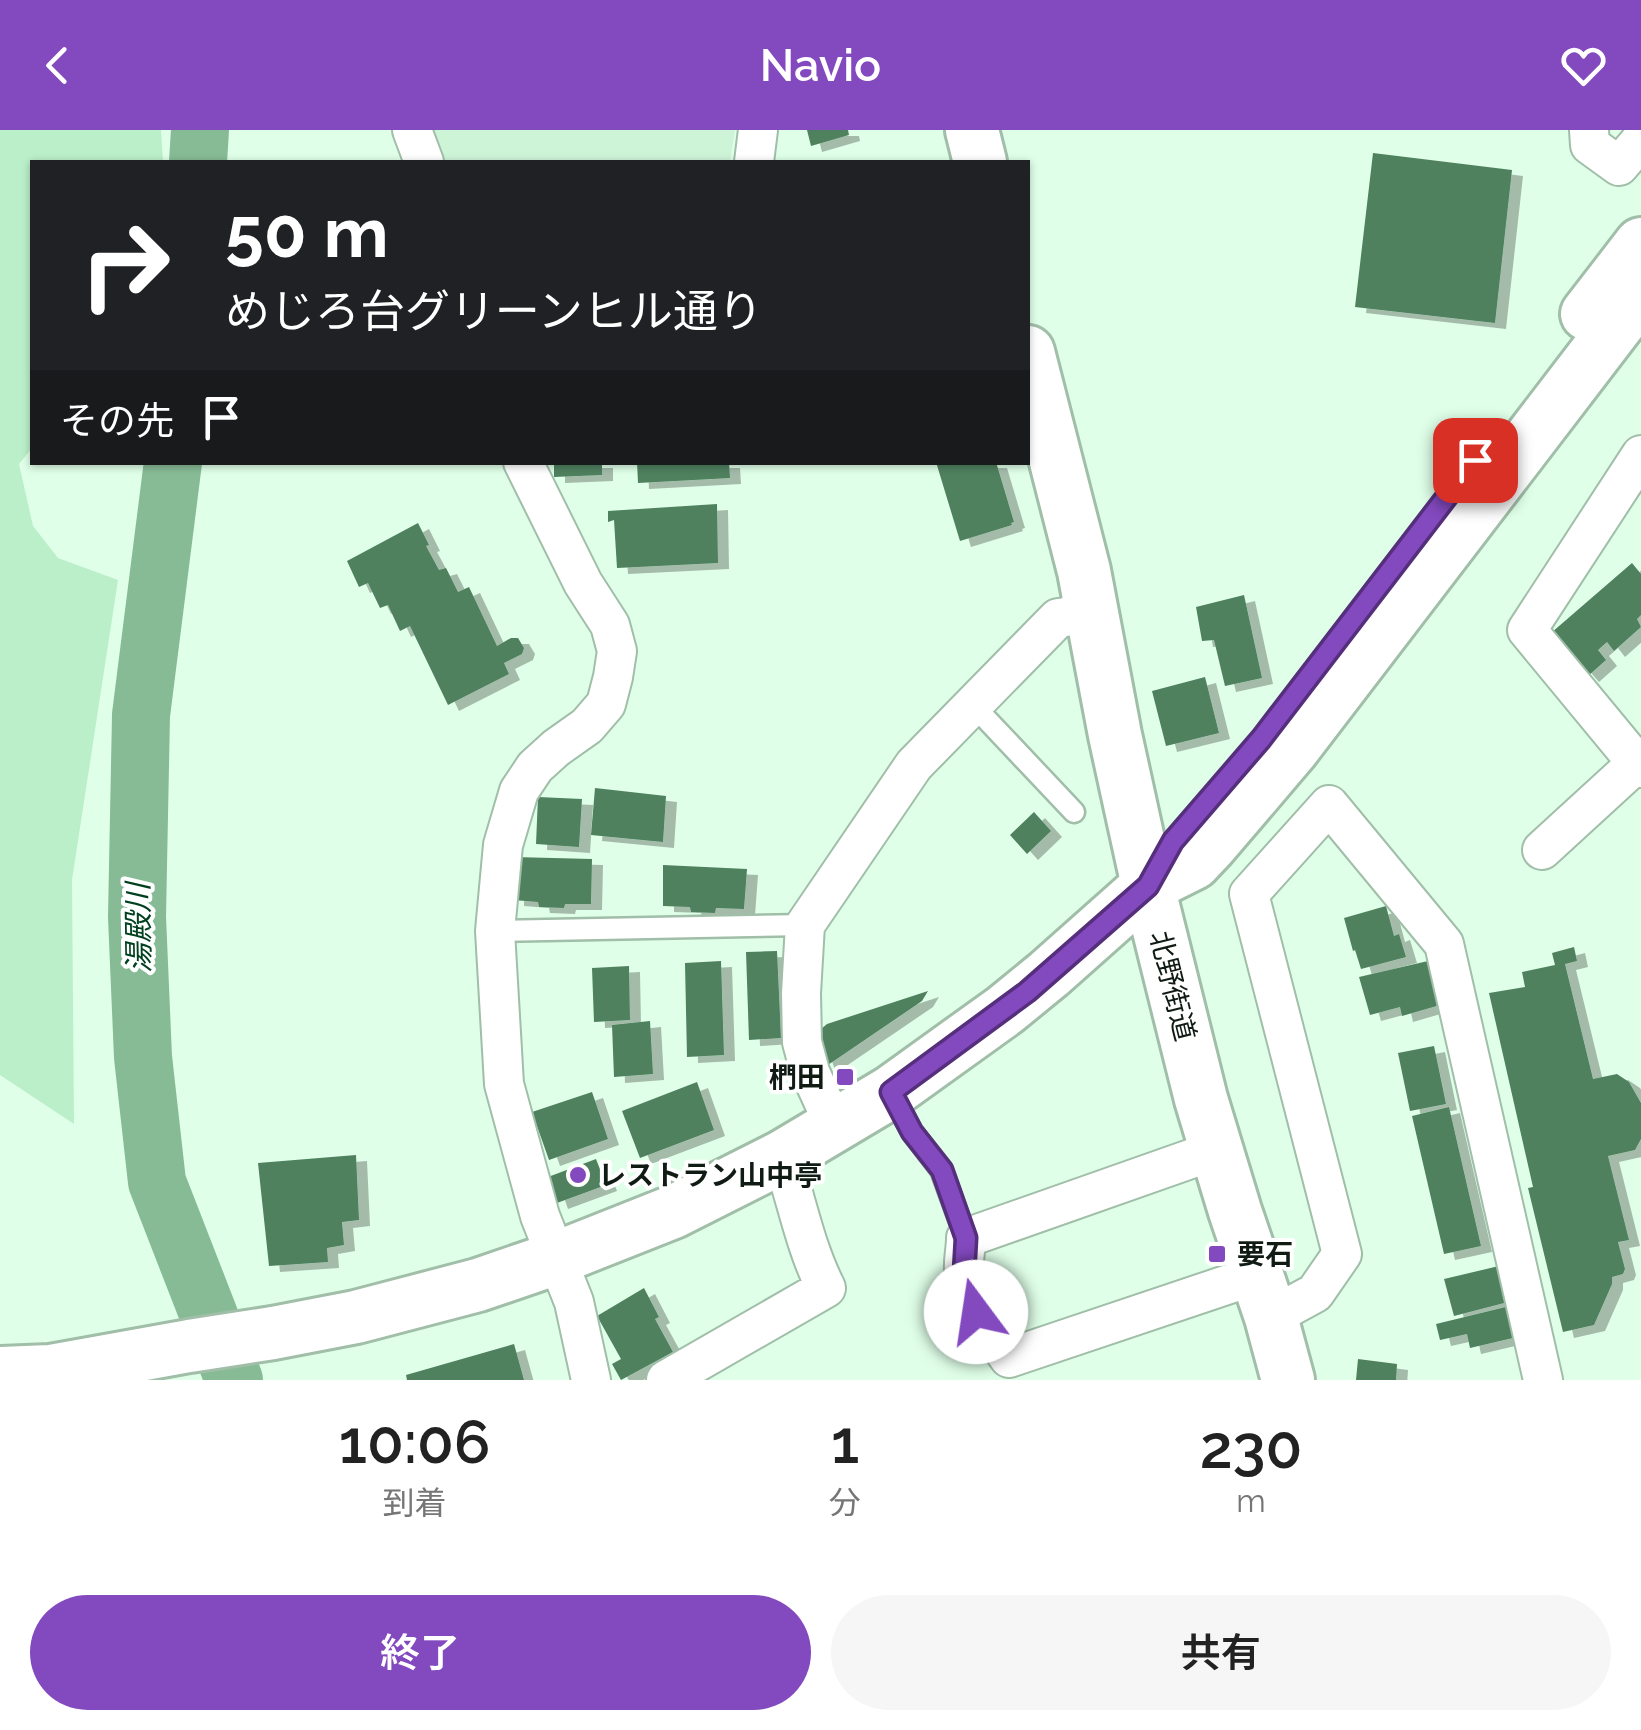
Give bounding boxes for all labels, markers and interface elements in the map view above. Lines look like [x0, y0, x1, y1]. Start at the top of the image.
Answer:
icon: back [30, 38, 85, 93]
icon: heart [1556, 38, 1611, 93]
text: Navio [760, 39, 881, 92]
text: 50 m [225, 191, 389, 273]
icon: right [60, 200, 190, 330]
text: めじろ台グリーンヒル通り [225, 285, 763, 338]
icon: arrive [194, 390, 249, 445]
text: その先 [60, 398, 174, 443]
pin [1433, 418, 1518, 503]
icon: arrive [1448, 433, 1503, 488]
water label: 湯殿川 [120, 880, 157, 973]
street label: 北野街道 [1143, 928, 1202, 1044]
place label: 椚田 [769, 1061, 825, 1094]
marker: 椚田 [834, 1066, 856, 1088]
place label: レストラン山中亭 [598, 1159, 822, 1192]
marker: レストラン山中亭 [567, 1164, 589, 1186]
place label: 要石 [1237, 1238, 1293, 1271]
marker: 要石 [1206, 1243, 1228, 1265]
position arrow [924, 1260, 1028, 1364]
text: 10:06 [339, 1407, 490, 1477]
text: 1 [831, 1407, 859, 1477]
text: 230 [1200, 1412, 1302, 1482]
text: m [1236, 1482, 1266, 1519]
text: 到着 [382, 1484, 447, 1521]
text: 分 [829, 1484, 861, 1521]
button: 終了 [30, 1595, 811, 1710]
button: 共有 [831, 1595, 1611, 1710]

